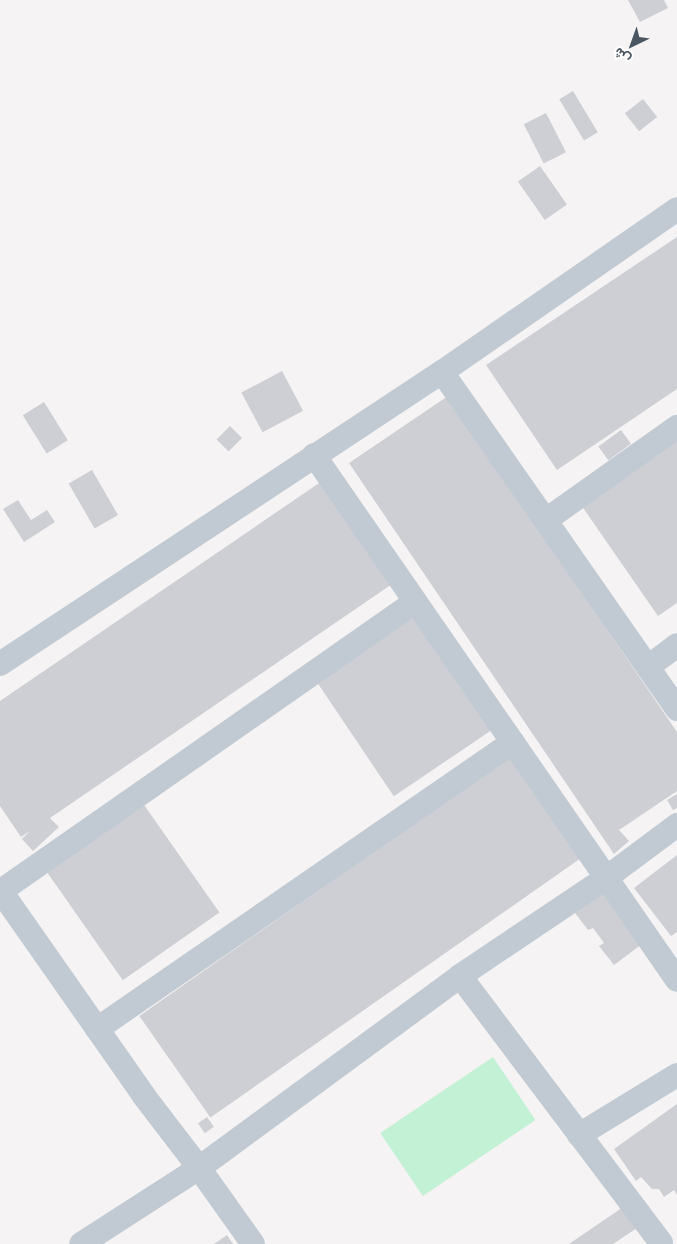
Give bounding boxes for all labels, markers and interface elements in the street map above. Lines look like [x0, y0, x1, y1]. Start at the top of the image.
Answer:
north arrow [607, 20, 657, 70]
text: ش [609, 44, 634, 69]

